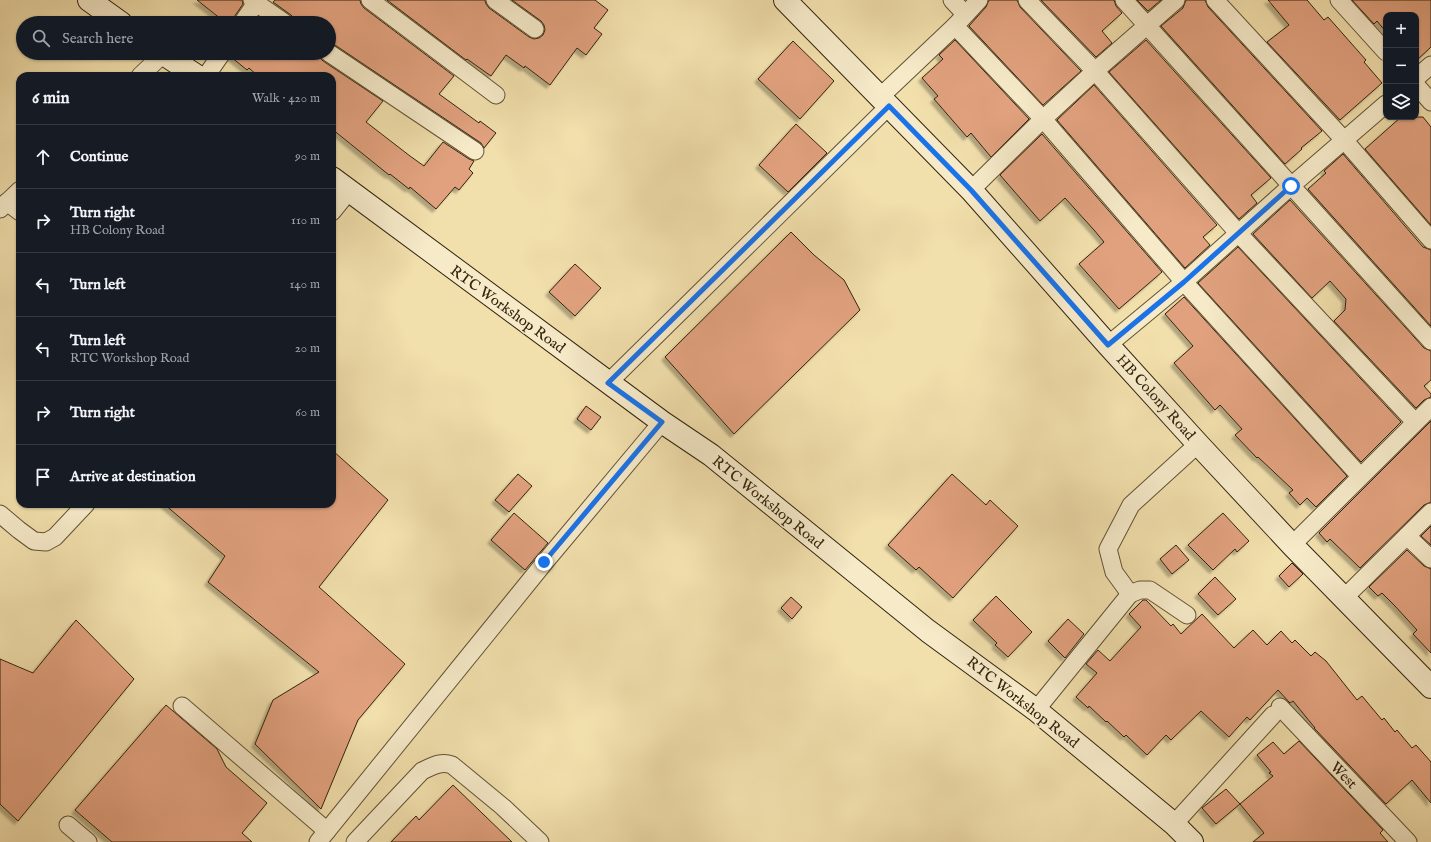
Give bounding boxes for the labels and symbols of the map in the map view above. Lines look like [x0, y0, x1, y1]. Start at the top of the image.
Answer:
route start [1282, 177, 1300, 195]
street label: RTC Workshop Road [446, 261, 570, 358]
street label: HB Colony Road [1112, 350, 1200, 445]
street label: RTC Workshop Road [708, 452, 828, 554]
route end [535, 553, 553, 571]
street label: RTC Workshop Road [963, 653, 1084, 753]
street label: West [1326, 758, 1361, 793]

